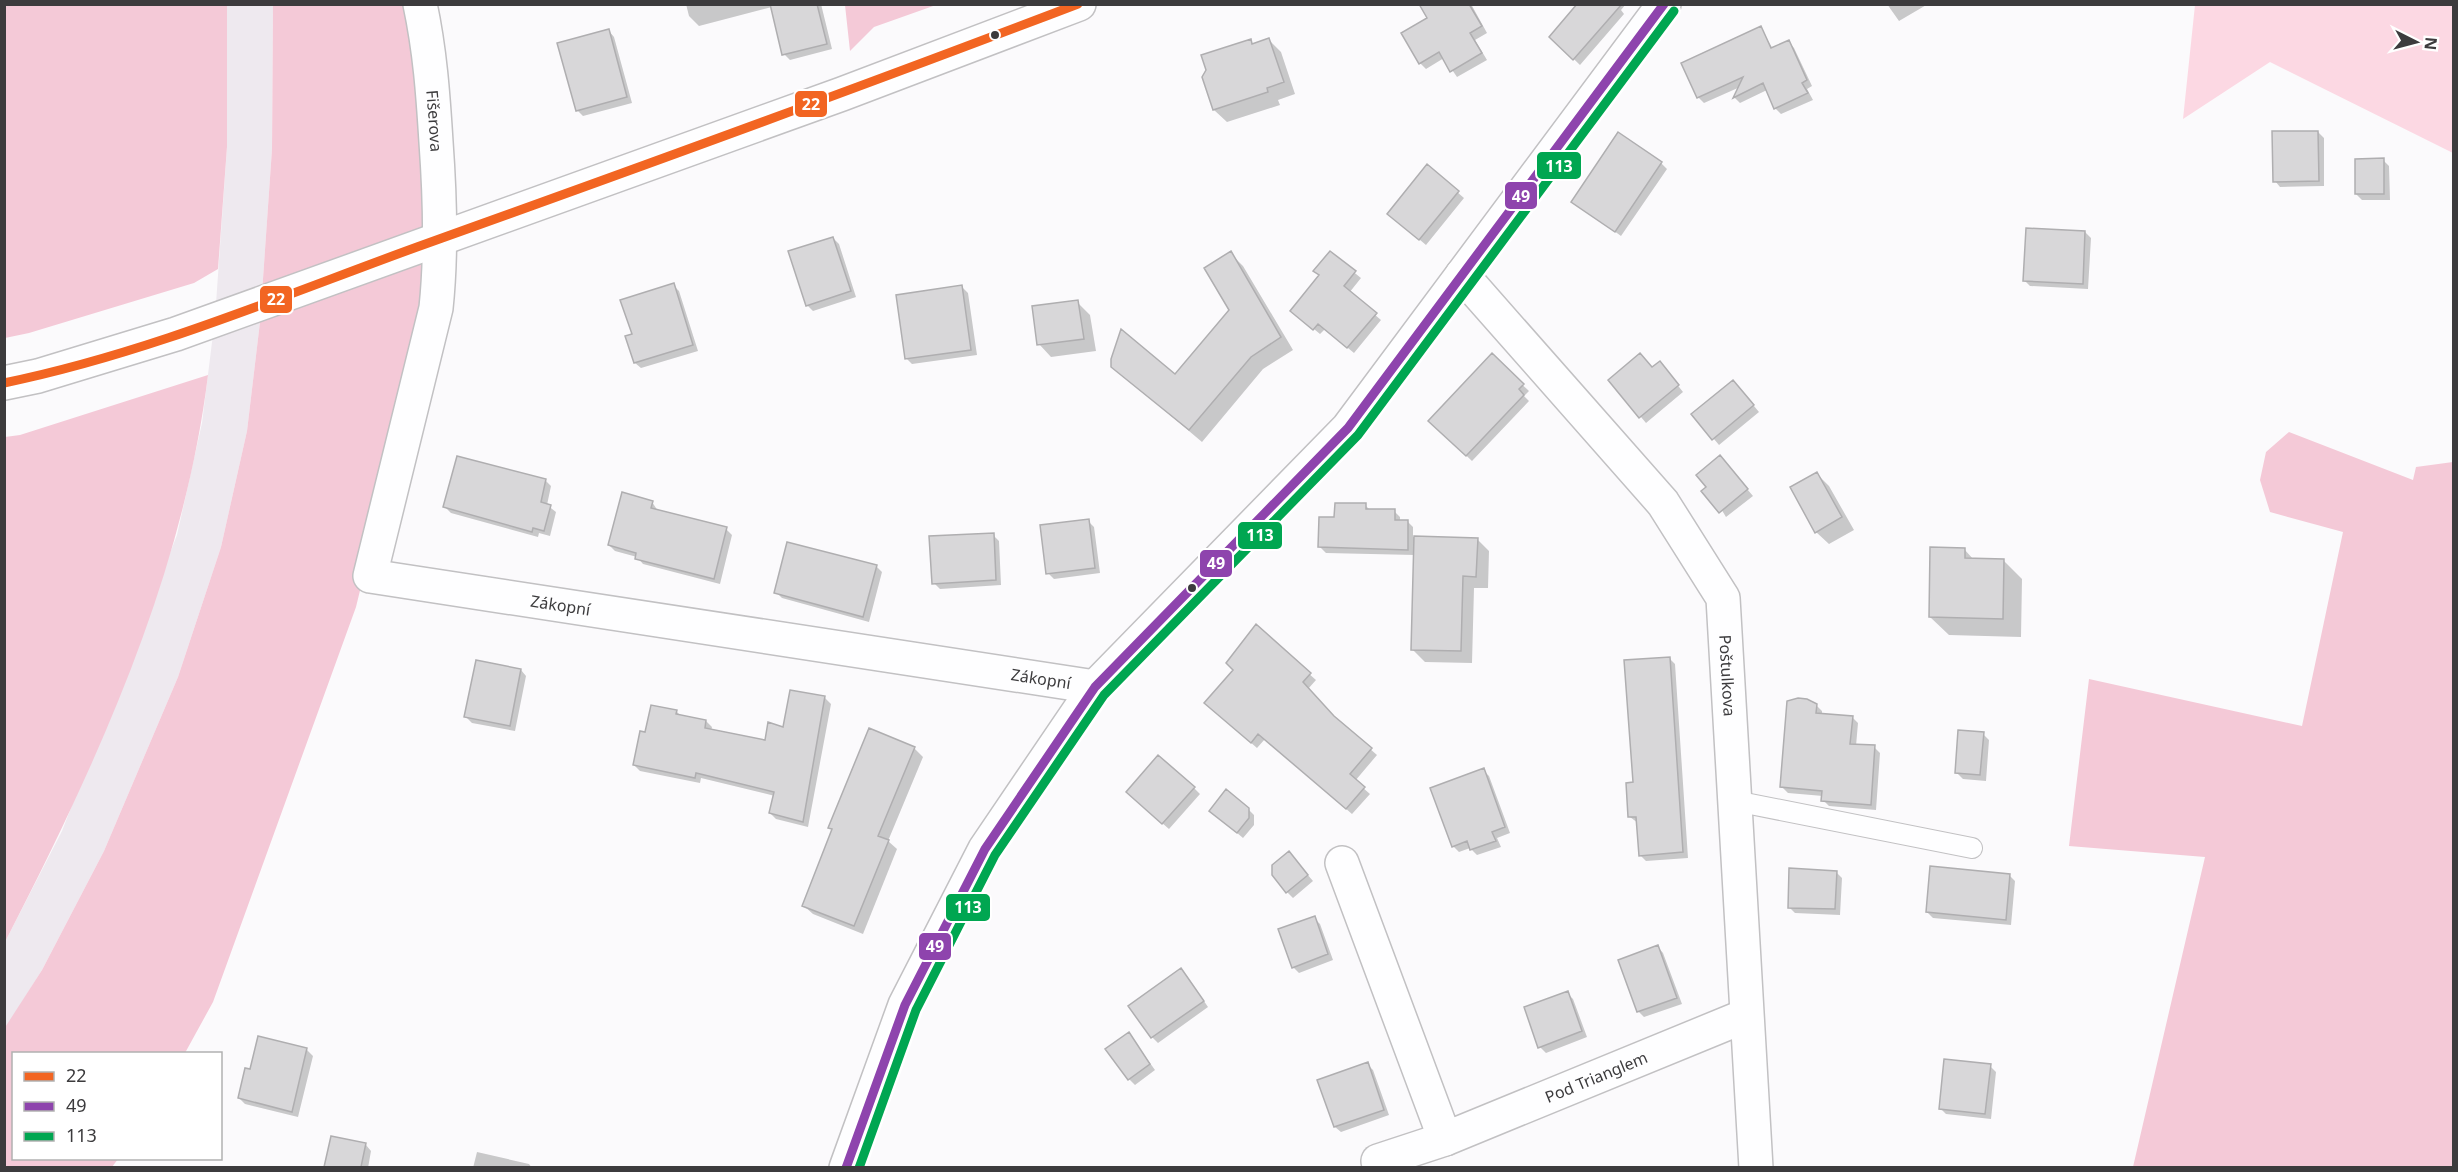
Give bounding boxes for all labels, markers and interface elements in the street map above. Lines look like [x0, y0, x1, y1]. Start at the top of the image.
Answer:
north arrow [2386, 12, 2446, 72]
unlabelled marker [989, 29, 1001, 41]
text: N [2419, 36, 2443, 51]
street label: Fišerova [421, 89, 448, 153]
line badge: 22 [794, 90, 828, 118]
text: 22 [802, 93, 820, 115]
line badge: 113 [1536, 151, 1582, 180]
text: 113 [1545, 155, 1573, 177]
line badge: 49 [1504, 181, 1538, 210]
text: 49 [1512, 185, 1530, 207]
line badge: 22 [259, 285, 293, 314]
text: 22 [267, 288, 285, 310]
line badge: 113 [1237, 521, 1283, 550]
text: 113 [1246, 524, 1274, 546]
line badge: 49 [1199, 549, 1233, 578]
text: 49 [1207, 552, 1225, 574]
unlabelled marker [1186, 582, 1198, 594]
street label: Zákopní [529, 590, 593, 621]
street label: Poštulkova [1714, 634, 1741, 717]
street label: Zákopní [1009, 663, 1073, 694]
line badge: 113 [945, 893, 991, 922]
text: 113 [954, 896, 982, 918]
line badge: 49 [918, 932, 952, 961]
text: 49 [926, 935, 944, 957]
street label: Pod Trianglem [1542, 1046, 1651, 1108]
legend [12, 1052, 222, 1160]
text: 22 [66, 1063, 87, 1087]
text: 49 [66, 1093, 87, 1117]
text: 113 [66, 1123, 97, 1147]

